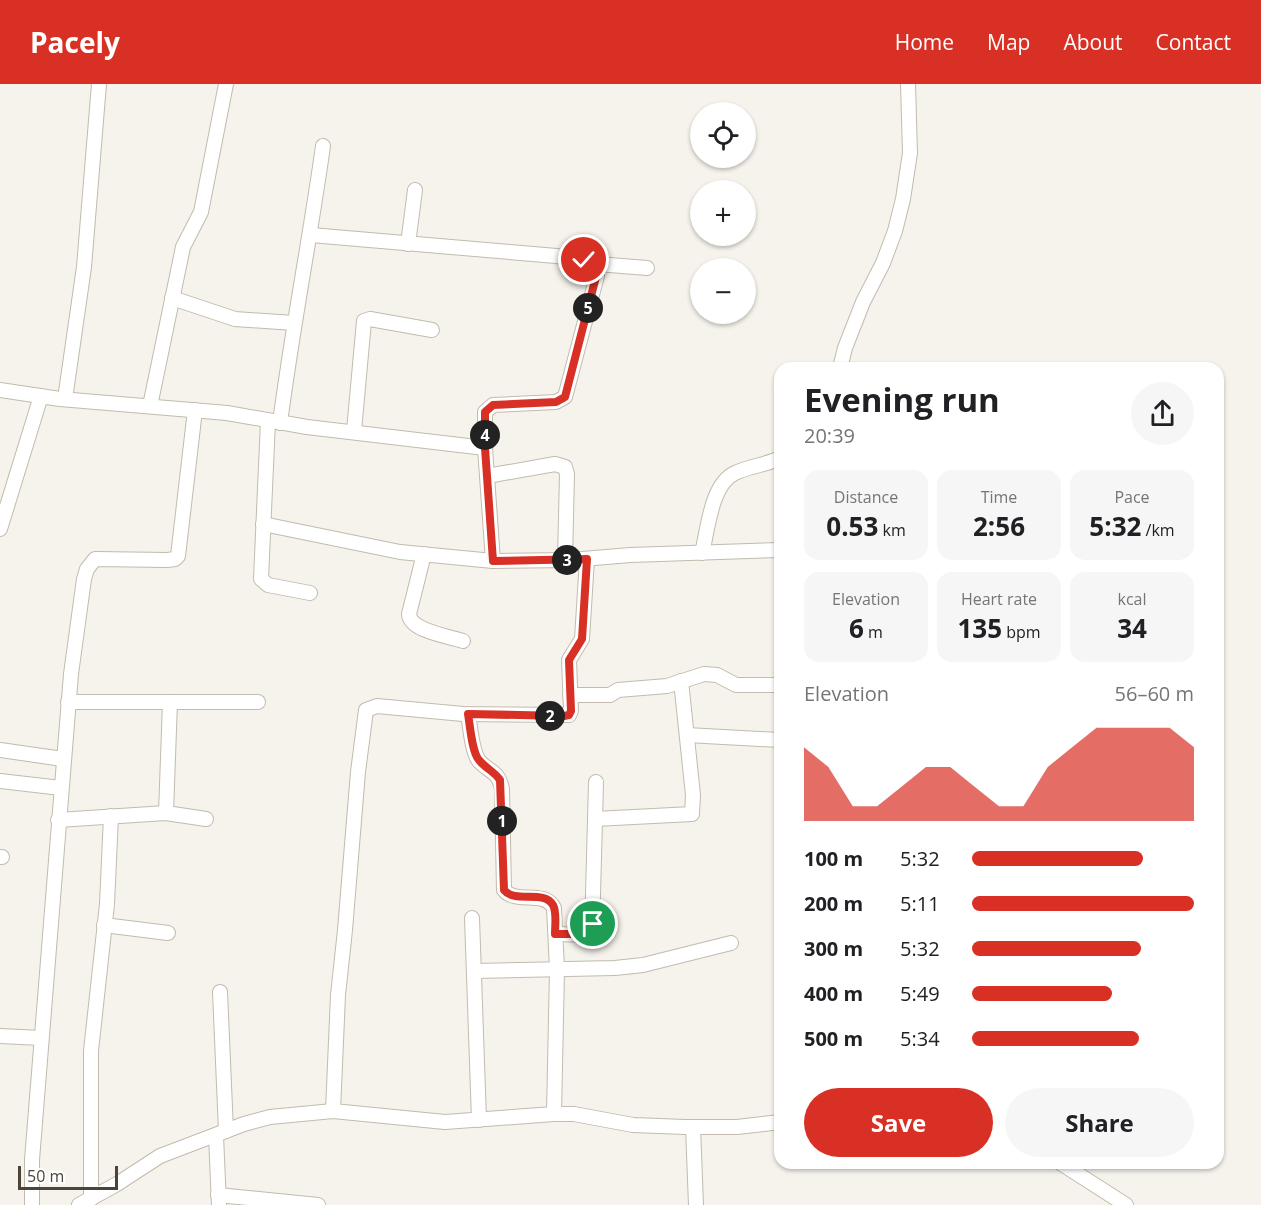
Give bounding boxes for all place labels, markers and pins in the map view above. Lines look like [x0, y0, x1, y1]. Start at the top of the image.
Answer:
pin [558, 234, 609, 285]
pin: 5 [573, 293, 603, 323]
pin: 4 [470, 420, 500, 450]
pin: 3 [552, 545, 582, 575]
pin: 2 [535, 701, 565, 731]
pin: 1 [487, 806, 517, 836]
pin [567, 898, 618, 949]

